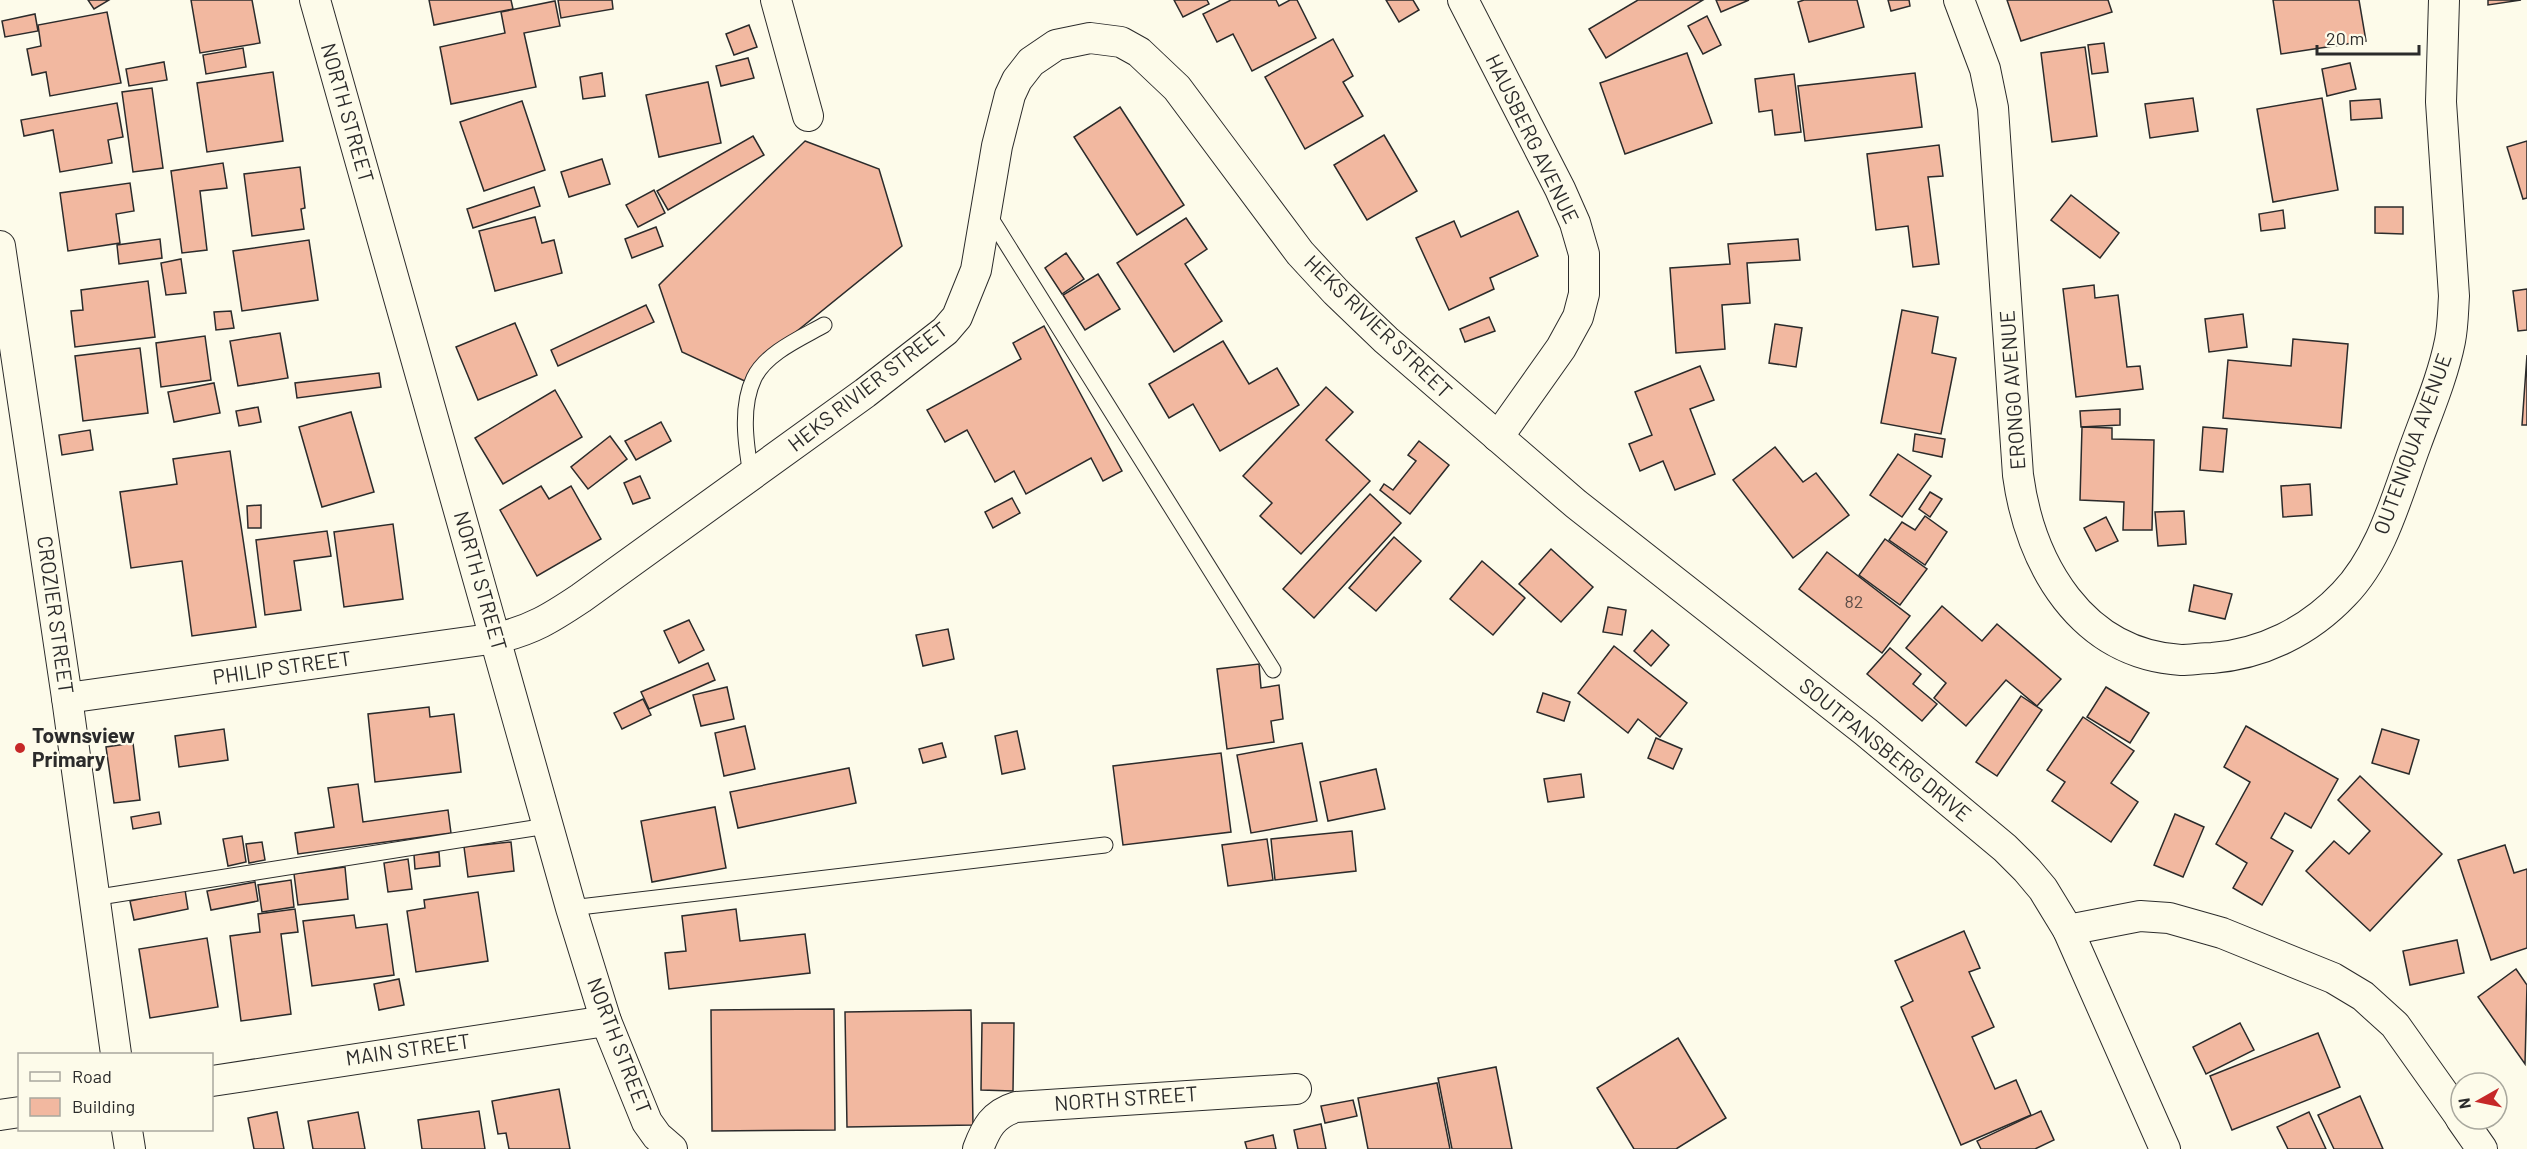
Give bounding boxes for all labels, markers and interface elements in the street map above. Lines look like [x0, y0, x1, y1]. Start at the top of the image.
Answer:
scale bar [2317, 18, 2419, 56]
text: 20 m [2326, 27, 2364, 49]
street label: NORTH STREET [317, 40, 380, 185]
street label: HAUSBERG AVENUE [1482, 50, 1585, 227]
street label: HEKS RIVIER STREET [1300, 249, 1458, 403]
street label: ERONGO AVENUE [1993, 309, 2030, 471]
street label: HEKS RIVIER STREET [782, 316, 952, 456]
street label: OUTENIQUA AVENUE [2367, 350, 2456, 537]
street label: NORTH STREET [450, 508, 513, 653]
street label: CROZIER STREET [33, 534, 80, 695]
house number: 82 [1844, 590, 1864, 612]
street label: PHILIP STREET [211, 644, 353, 689]
street label: SOUTPANSBERG DRIVE [1795, 672, 1977, 826]
place label: Townsview Primary [32, 722, 135, 771]
marker: Townsview Primary [13, 741, 27, 755]
street label: NORTH STREET [583, 974, 658, 1117]
street label: MAIN STREET [344, 1027, 472, 1070]
legend [18, 1053, 213, 1131]
text: Road [72, 1065, 112, 1087]
north arrow [2449, 1071, 2509, 1131]
street label: NORTH STREET [1053, 1080, 1199, 1115]
text: Building [72, 1095, 135, 1117]
text: N [2453, 1097, 2474, 1110]

